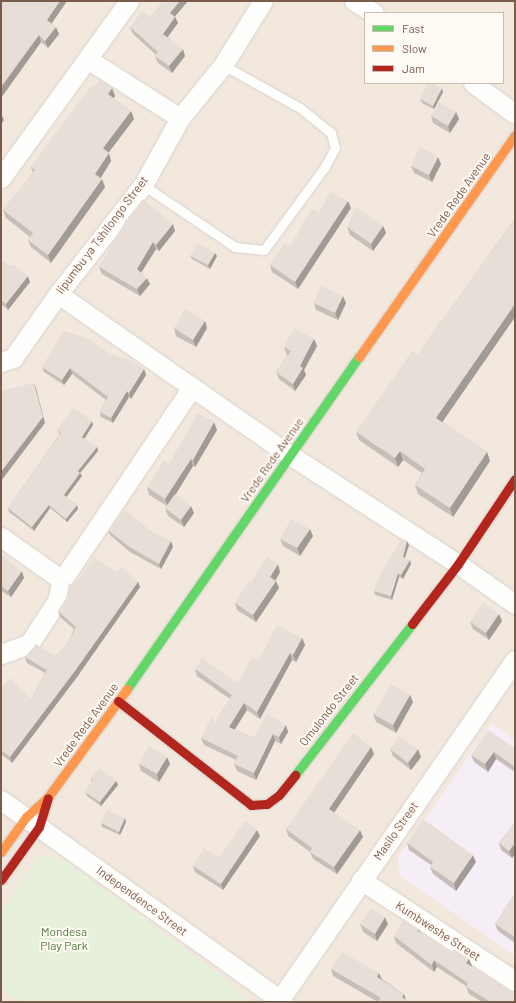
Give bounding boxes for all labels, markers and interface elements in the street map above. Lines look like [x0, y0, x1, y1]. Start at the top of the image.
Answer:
legend [364, 12, 504, 84]
text: Fast [402, 21, 425, 35]
text: Slow [402, 41, 427, 55]
text: Jam [402, 61, 425, 75]
street label: Vrede Rede Avenue [424, 150, 494, 240]
street label: Iipumbu ya Tshilongo Street [53, 173, 151, 297]
street label: Vrede Rede Avenue [237, 415, 307, 505]
street label: Omulondo Street [296, 671, 362, 749]
street label: Vrede Rede Avenue [51, 680, 121, 770]
street label: Masilo Street [371, 799, 421, 863]
street label: Independence Street [94, 863, 190, 939]
street label: Kumbweshe Street [393, 898, 483, 964]
park label: Mondesa Play Park [40, 925, 88, 953]

